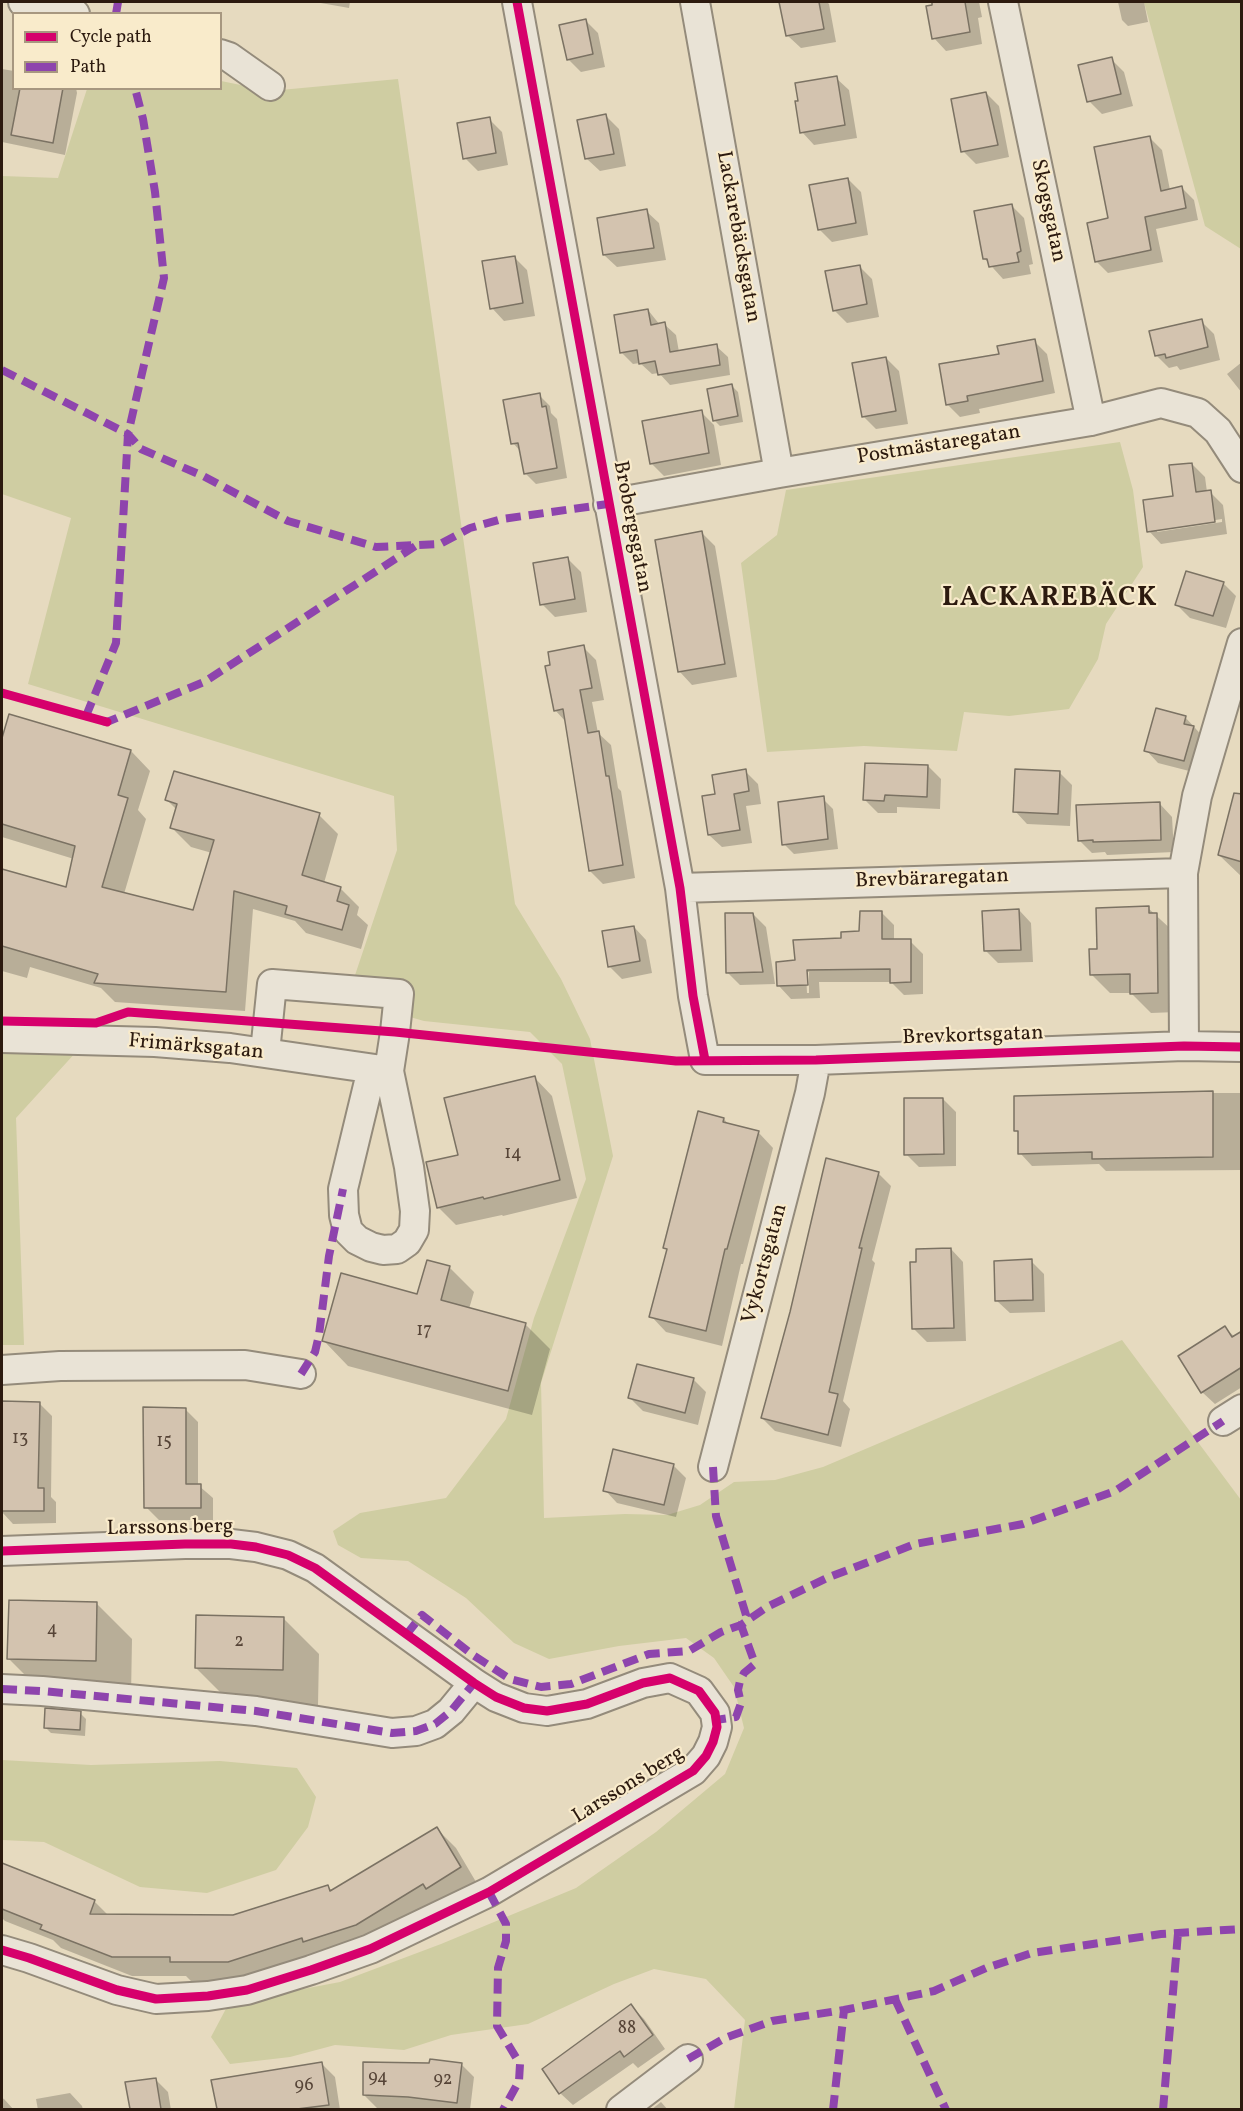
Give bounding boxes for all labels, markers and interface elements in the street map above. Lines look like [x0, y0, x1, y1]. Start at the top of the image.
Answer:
legend [12, 12, 222, 90]
text: Cycle path [70, 25, 152, 50]
text: Path [70, 55, 106, 80]
street label: Lackarebäcksgatan [709, 149, 765, 325]
street label: Skogsgatan [1024, 157, 1070, 265]
street label: Postmästaregatan [855, 421, 1023, 471]
street label: Brobergsgatan [606, 459, 656, 595]
district label: LACKAREBÄCK [942, 584, 1158, 616]
street label: Brevbäraregatan [855, 865, 1009, 895]
street label: Brevkortsgatan [902, 1022, 1044, 1052]
street label: Frimärksgatan [127, 1030, 265, 1066]
house number: 14 [504, 1144, 522, 1166]
street label: Vykortsgatan [738, 1201, 794, 1327]
house number: 17 [416, 1321, 432, 1343]
house number: 13 [12, 1429, 28, 1451]
house number: 15 [156, 1432, 172, 1454]
street label: Larssons berg [106, 1515, 234, 1543]
house number: 4 [47, 1620, 57, 1642]
house number: 2 [234, 1632, 244, 1654]
street label: Larssons berg [569, 1742, 689, 1830]
house number: 88 [618, 2019, 636, 2041]
house number: 94 [368, 2068, 388, 2090]
house number: 92 [433, 2070, 453, 2092]
house number: 96 [294, 2076, 314, 2098]

